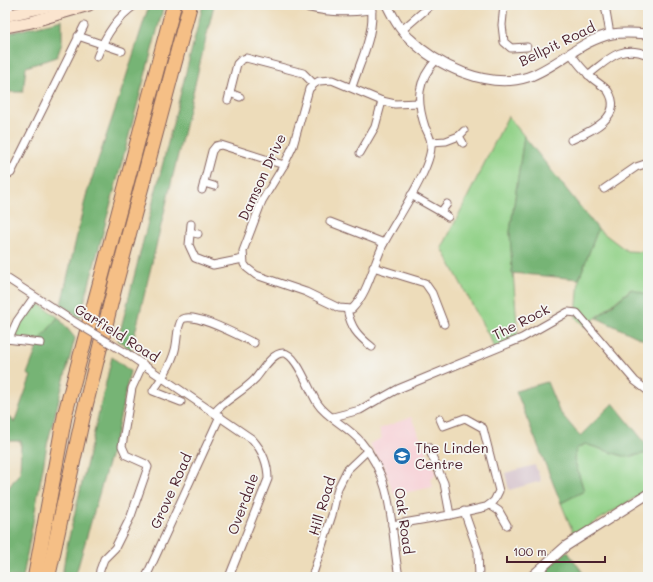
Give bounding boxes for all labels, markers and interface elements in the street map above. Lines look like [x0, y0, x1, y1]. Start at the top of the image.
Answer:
street label: Bellpit Road [515, 17, 598, 70]
street label: Damson Drive [233, 130, 290, 223]
street label: Garfield Road [71, 299, 163, 366]
street label: The Rock [489, 299, 553, 344]
place label: The Linden Centre [415, 438, 489, 473]
school or university icon: The Linden Centre [392, 446, 412, 466]
street label: Grove Road [145, 450, 196, 532]
street label: Overdale [223, 471, 262, 537]
street label: Hill Road [304, 474, 340, 538]
street label: Oak Road [390, 487, 419, 555]
scale bar [507, 538, 605, 564]
text: 100 m [513, 543, 547, 559]

